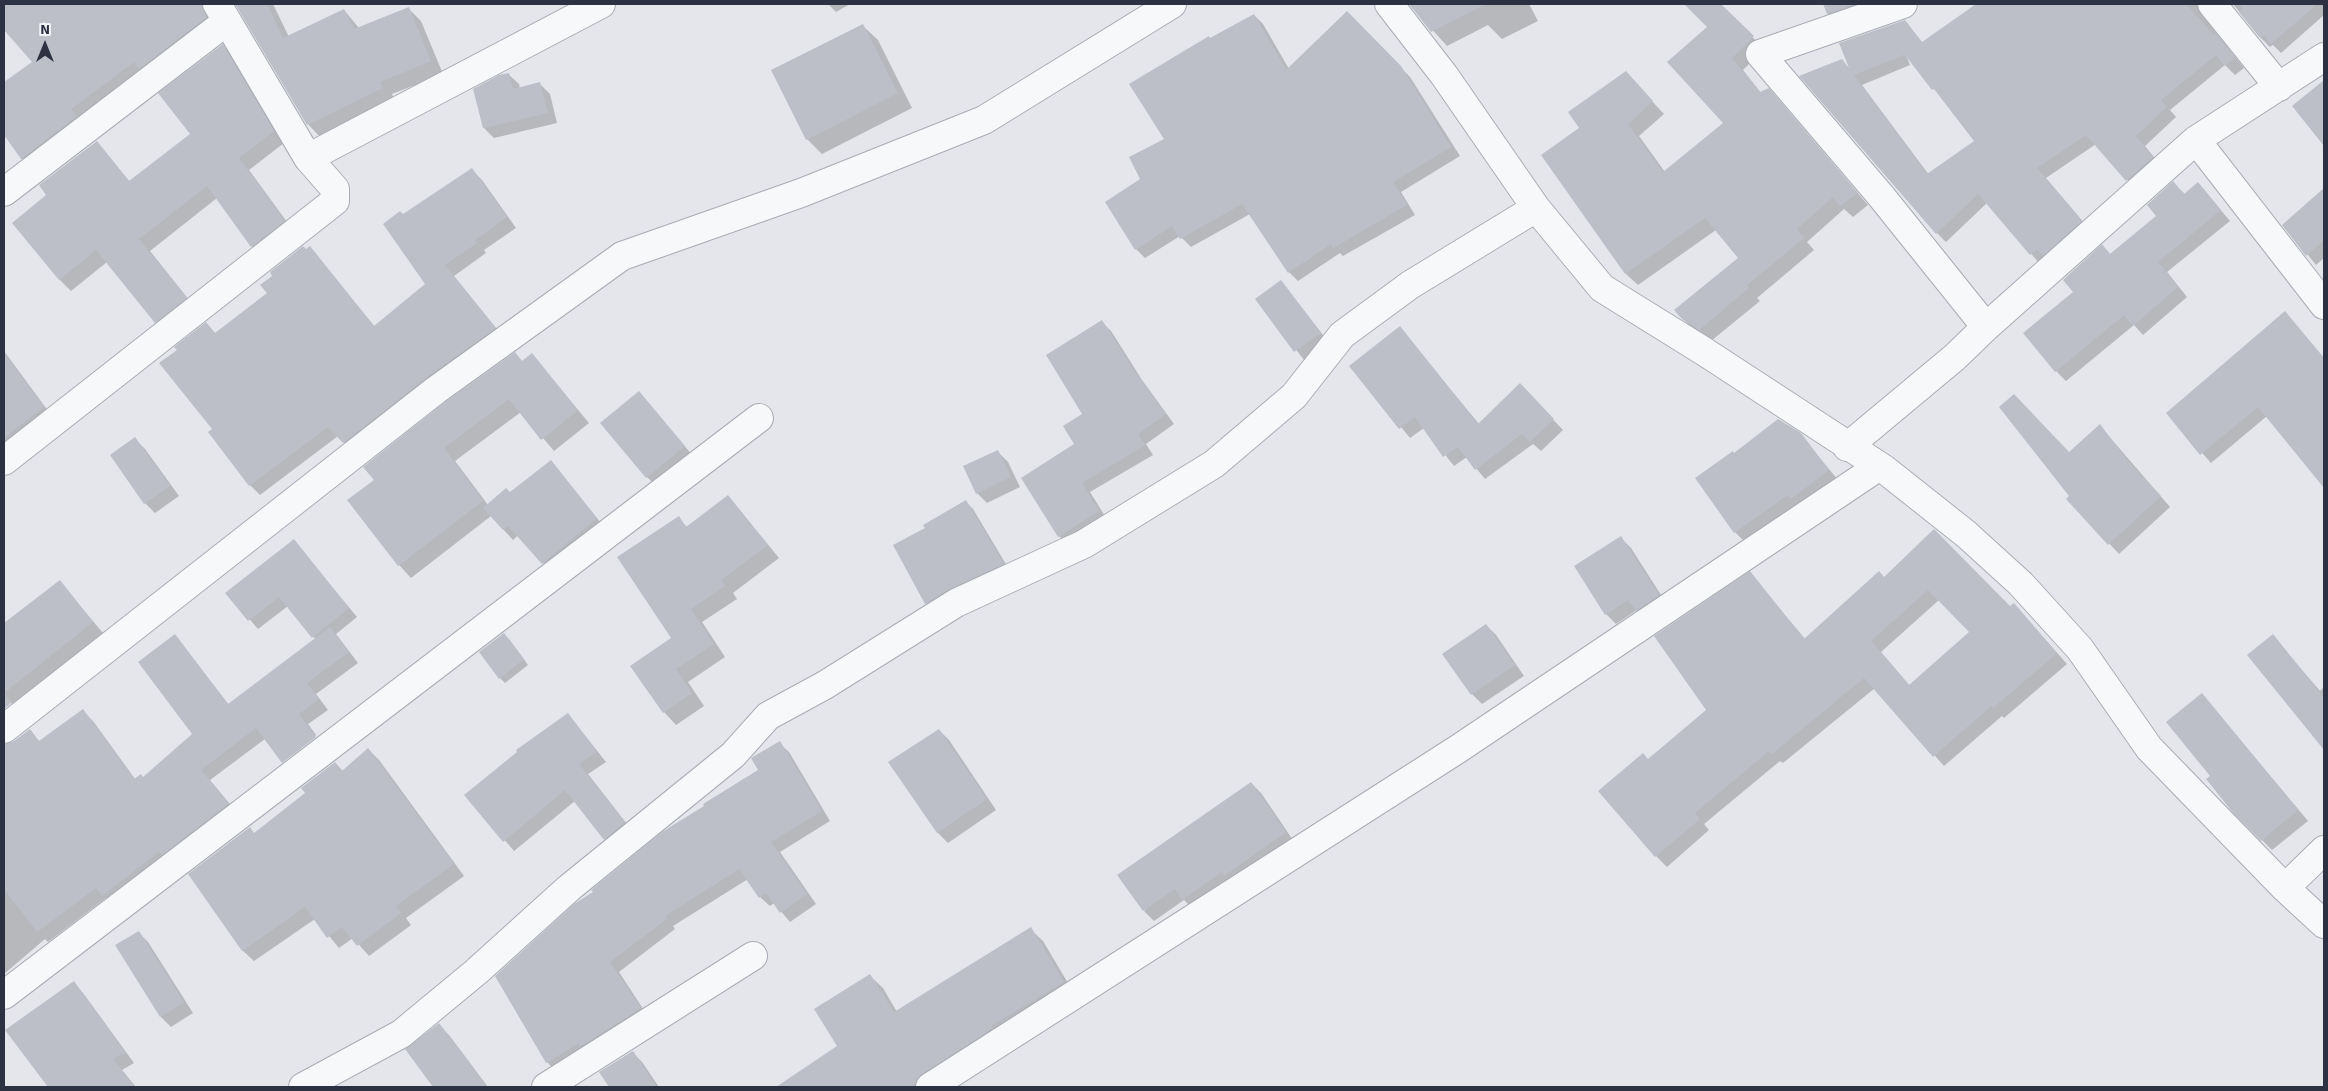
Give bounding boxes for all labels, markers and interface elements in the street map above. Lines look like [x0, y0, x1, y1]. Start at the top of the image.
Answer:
north arrow [20, 20, 70, 70]
text: N [40, 21, 50, 38]

